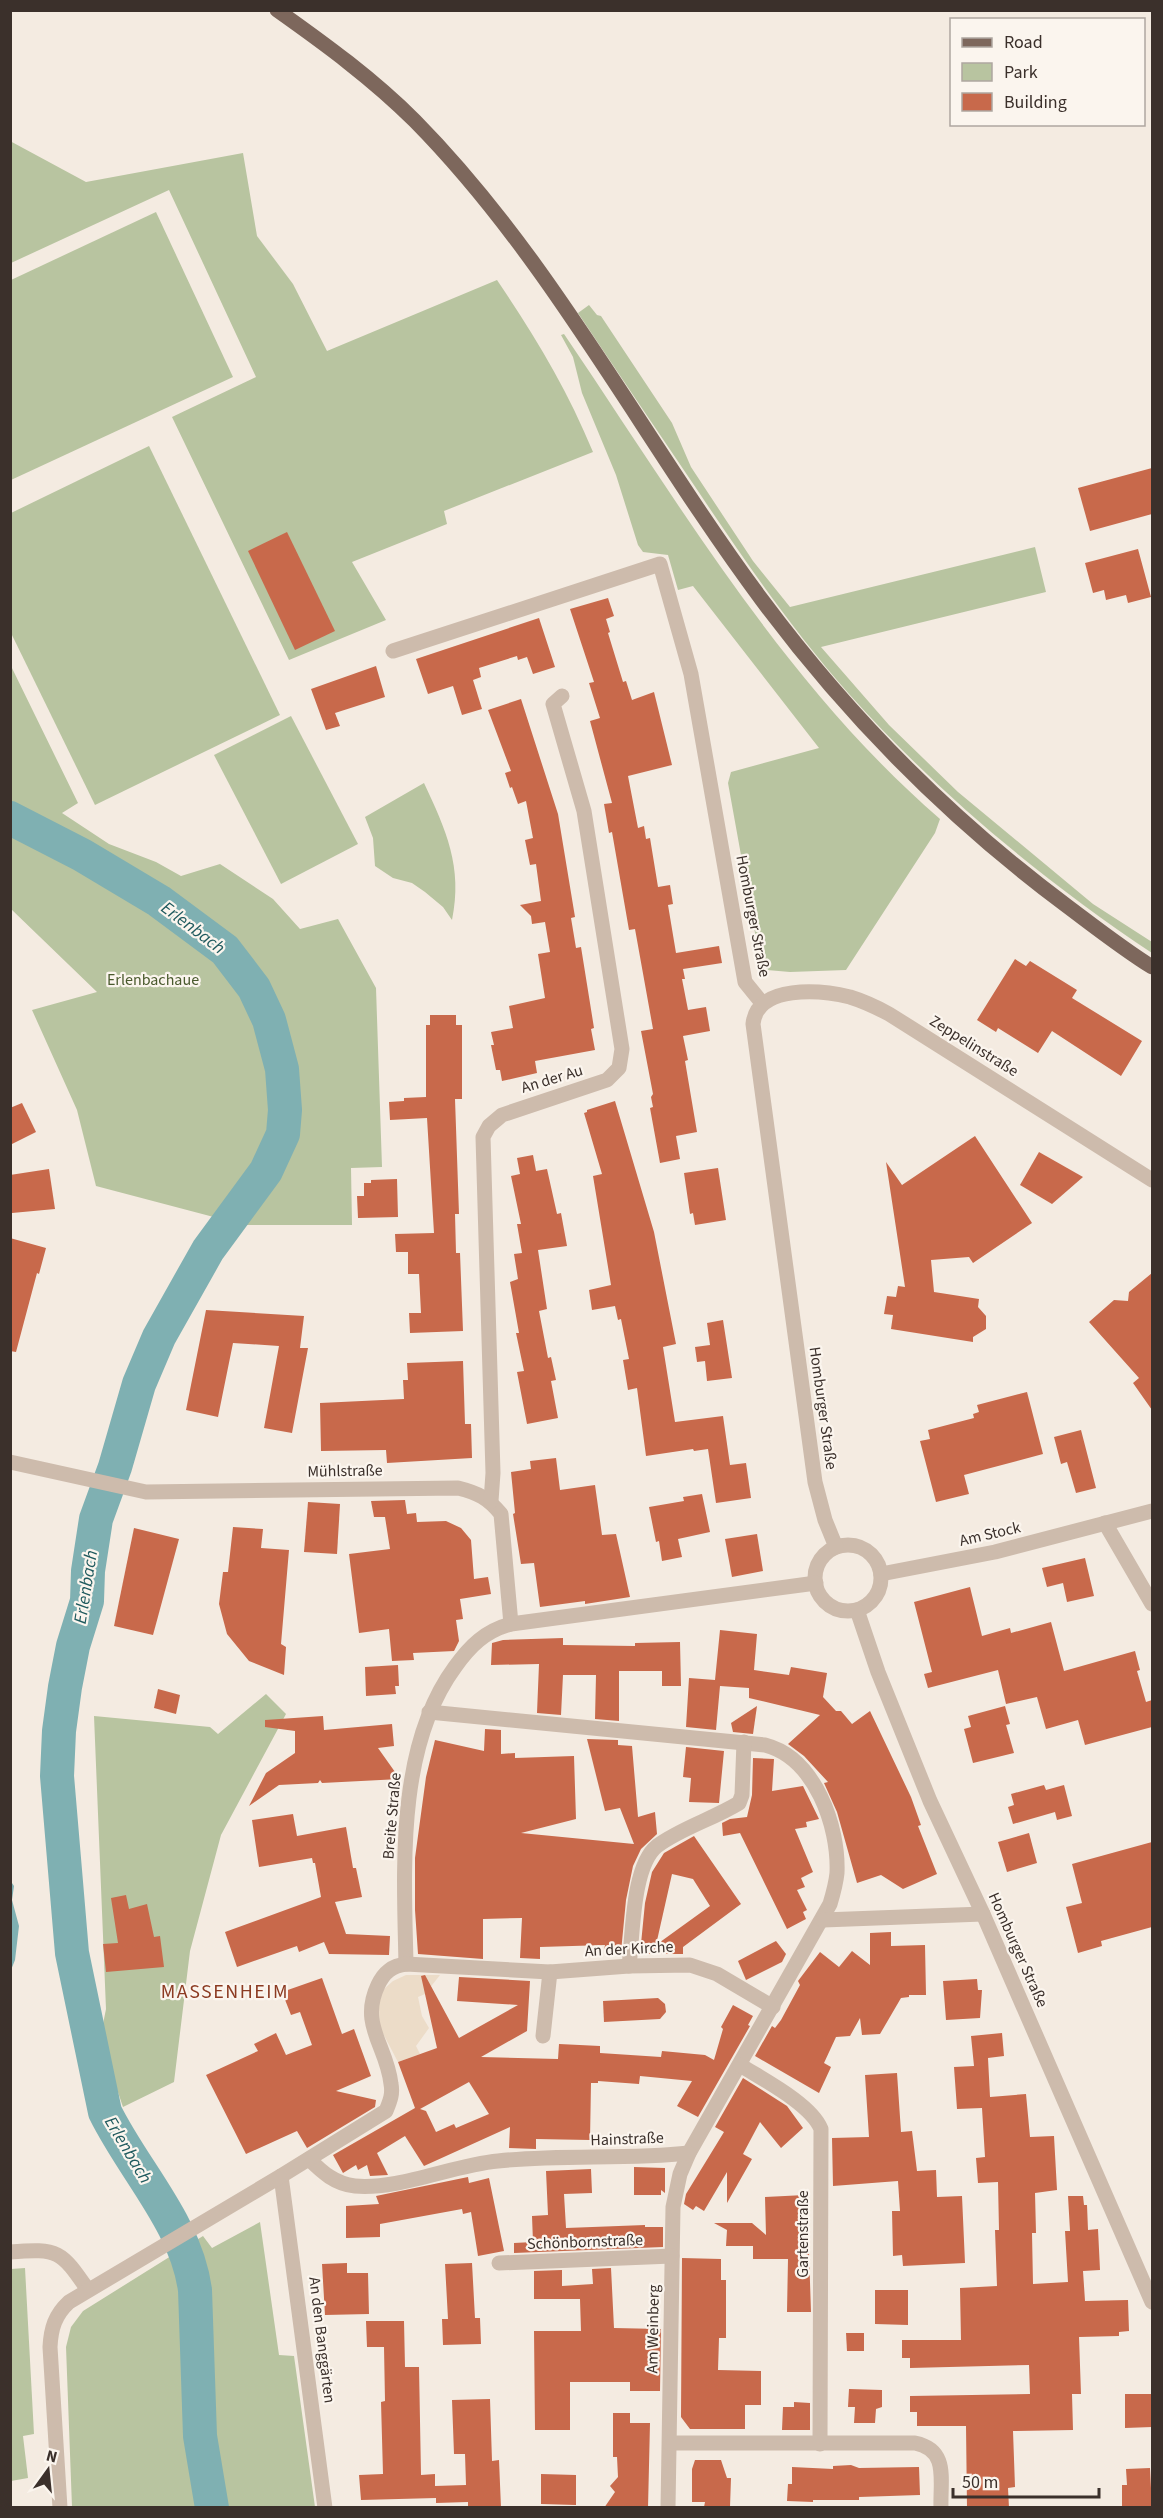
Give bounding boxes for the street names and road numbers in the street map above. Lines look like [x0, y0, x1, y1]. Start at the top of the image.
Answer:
street label: Homburger Straße [730, 853, 776, 979]
street label: Zeppelinstraße [925, 1010, 1023, 1082]
street label: An der Au [518, 1059, 586, 1099]
street label: Homburger Straße [803, 1345, 843, 1471]
street label: Mühlstraße [307, 1459, 383, 1483]
street label: Am Stock [957, 1516, 1023, 1552]
street label: Breite Straße [377, 1772, 407, 1860]
street label: Homburger Straße [983, 1889, 1053, 2011]
street label: An der Kirche [584, 1936, 674, 1962]
street label: Hainstraße [590, 2127, 664, 2151]
street label: Gartenstraße [792, 2190, 814, 2278]
street label: Schönbornstraße [527, 2229, 643, 2255]
street label: An den Banggärten [303, 2276, 341, 2404]
street label: Am Weinberg [641, 2285, 665, 2373]

